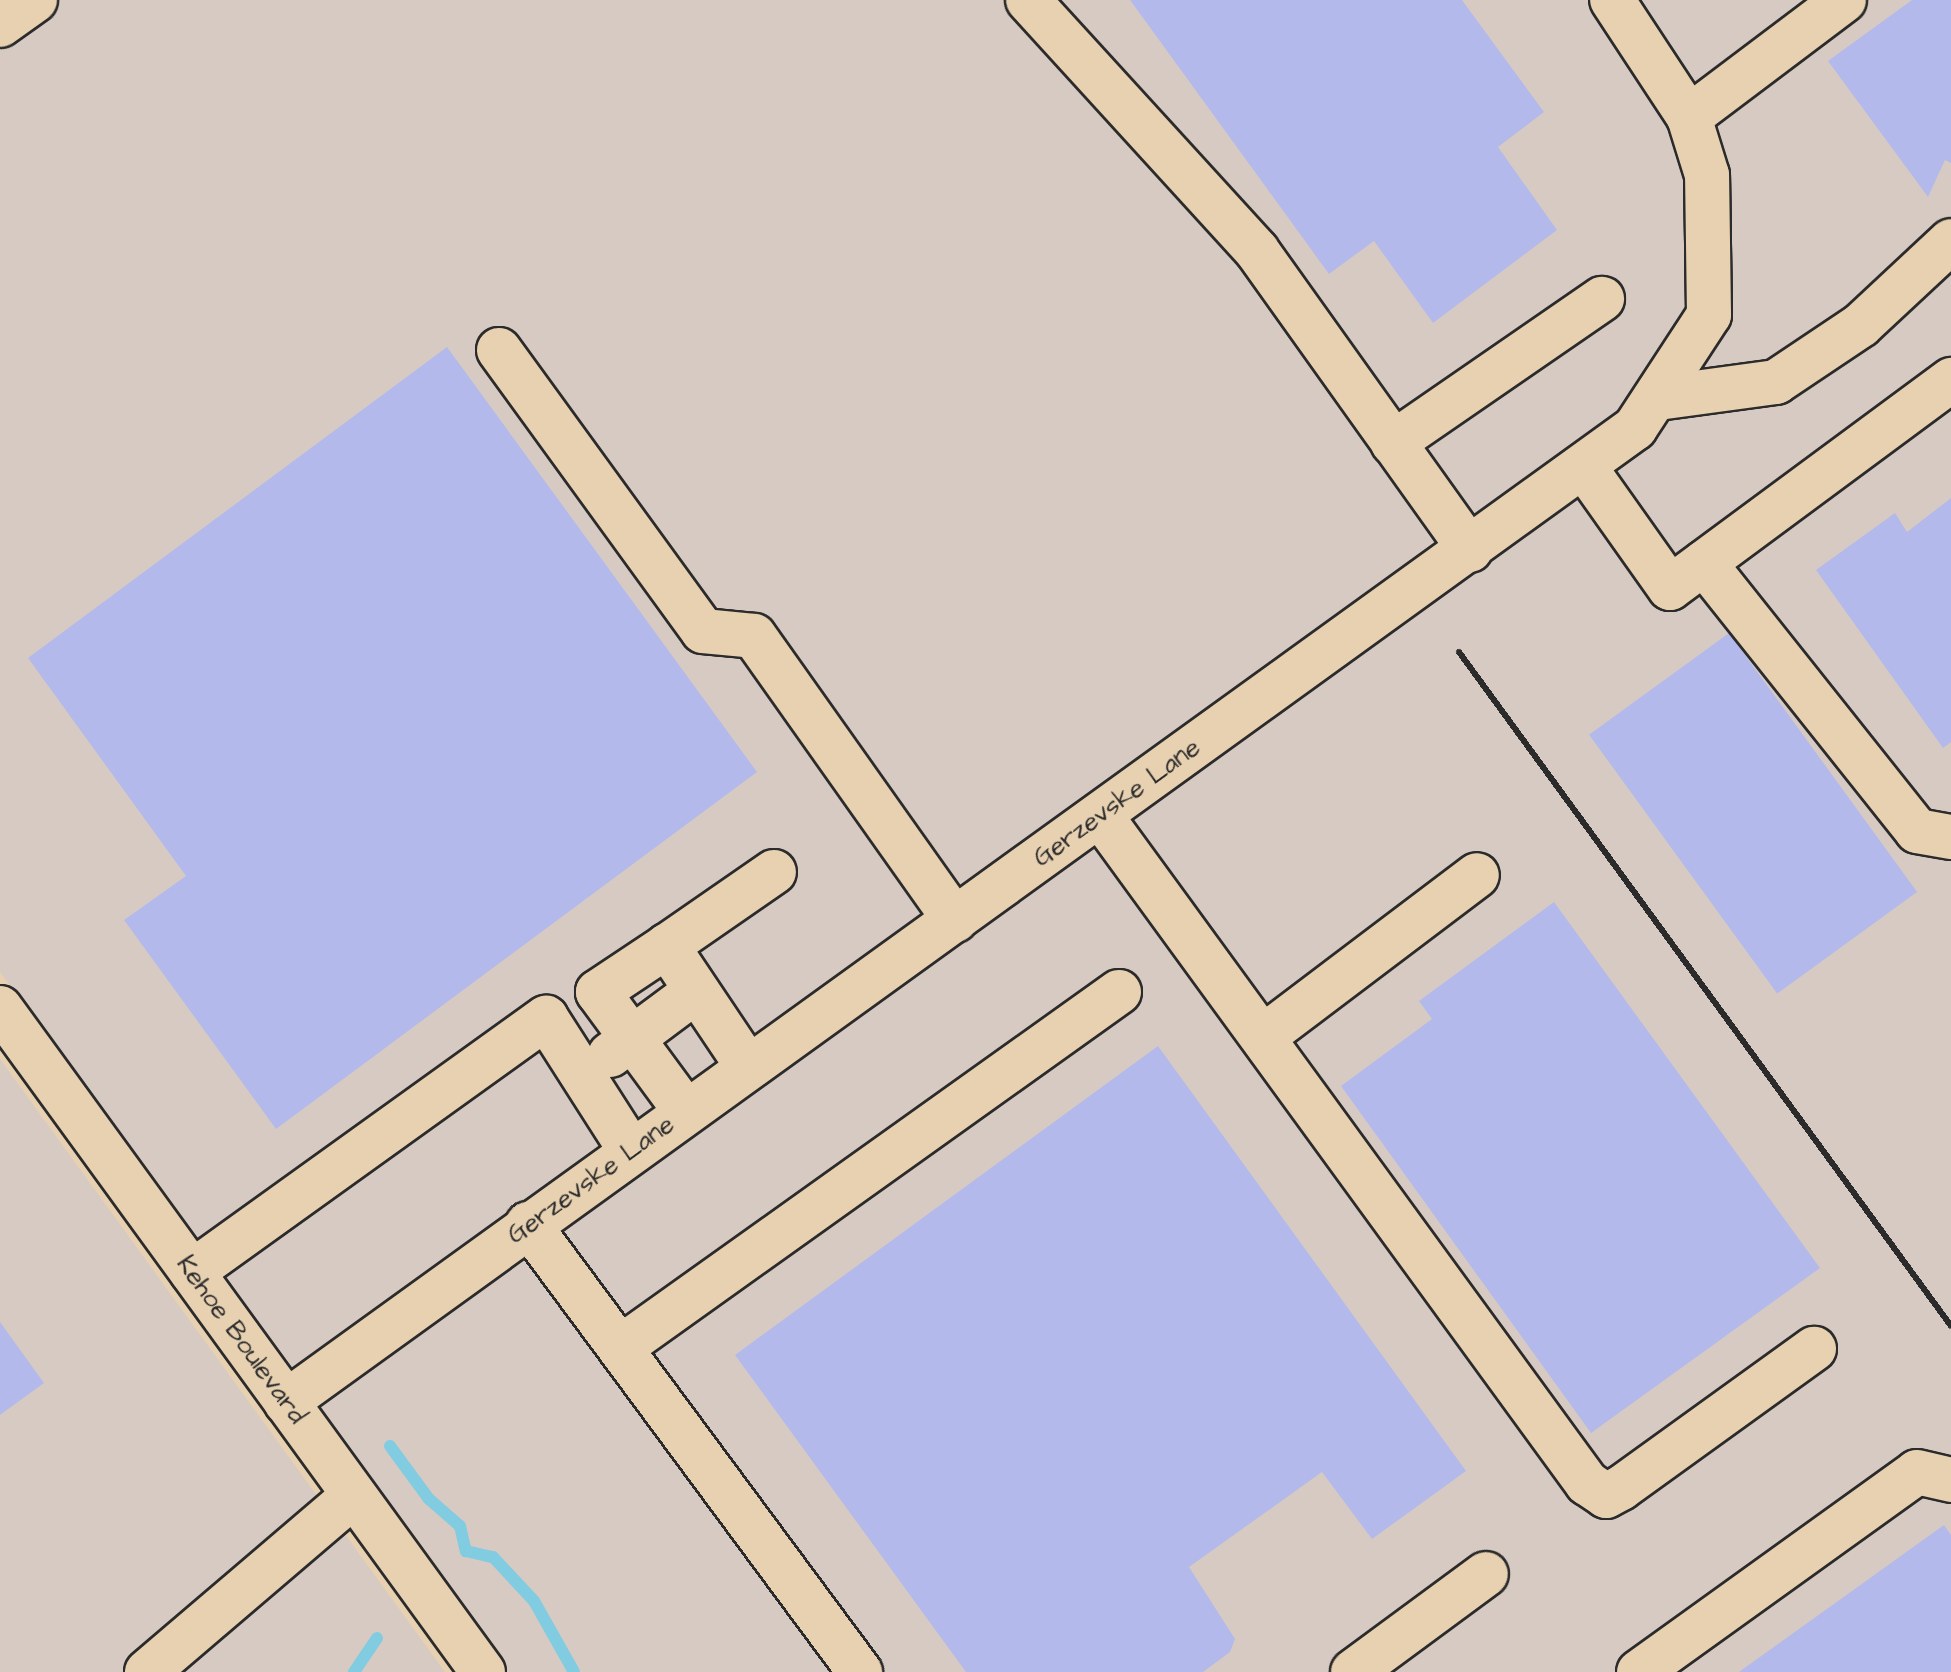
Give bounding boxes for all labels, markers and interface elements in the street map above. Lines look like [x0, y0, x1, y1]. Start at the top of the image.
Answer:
street label: Gerzevske Lane [1027, 732, 1207, 874]
street label: Gerzevske Lane [501, 1109, 681, 1251]
street label: Kehoe Boulevard [169, 1250, 313, 1430]

